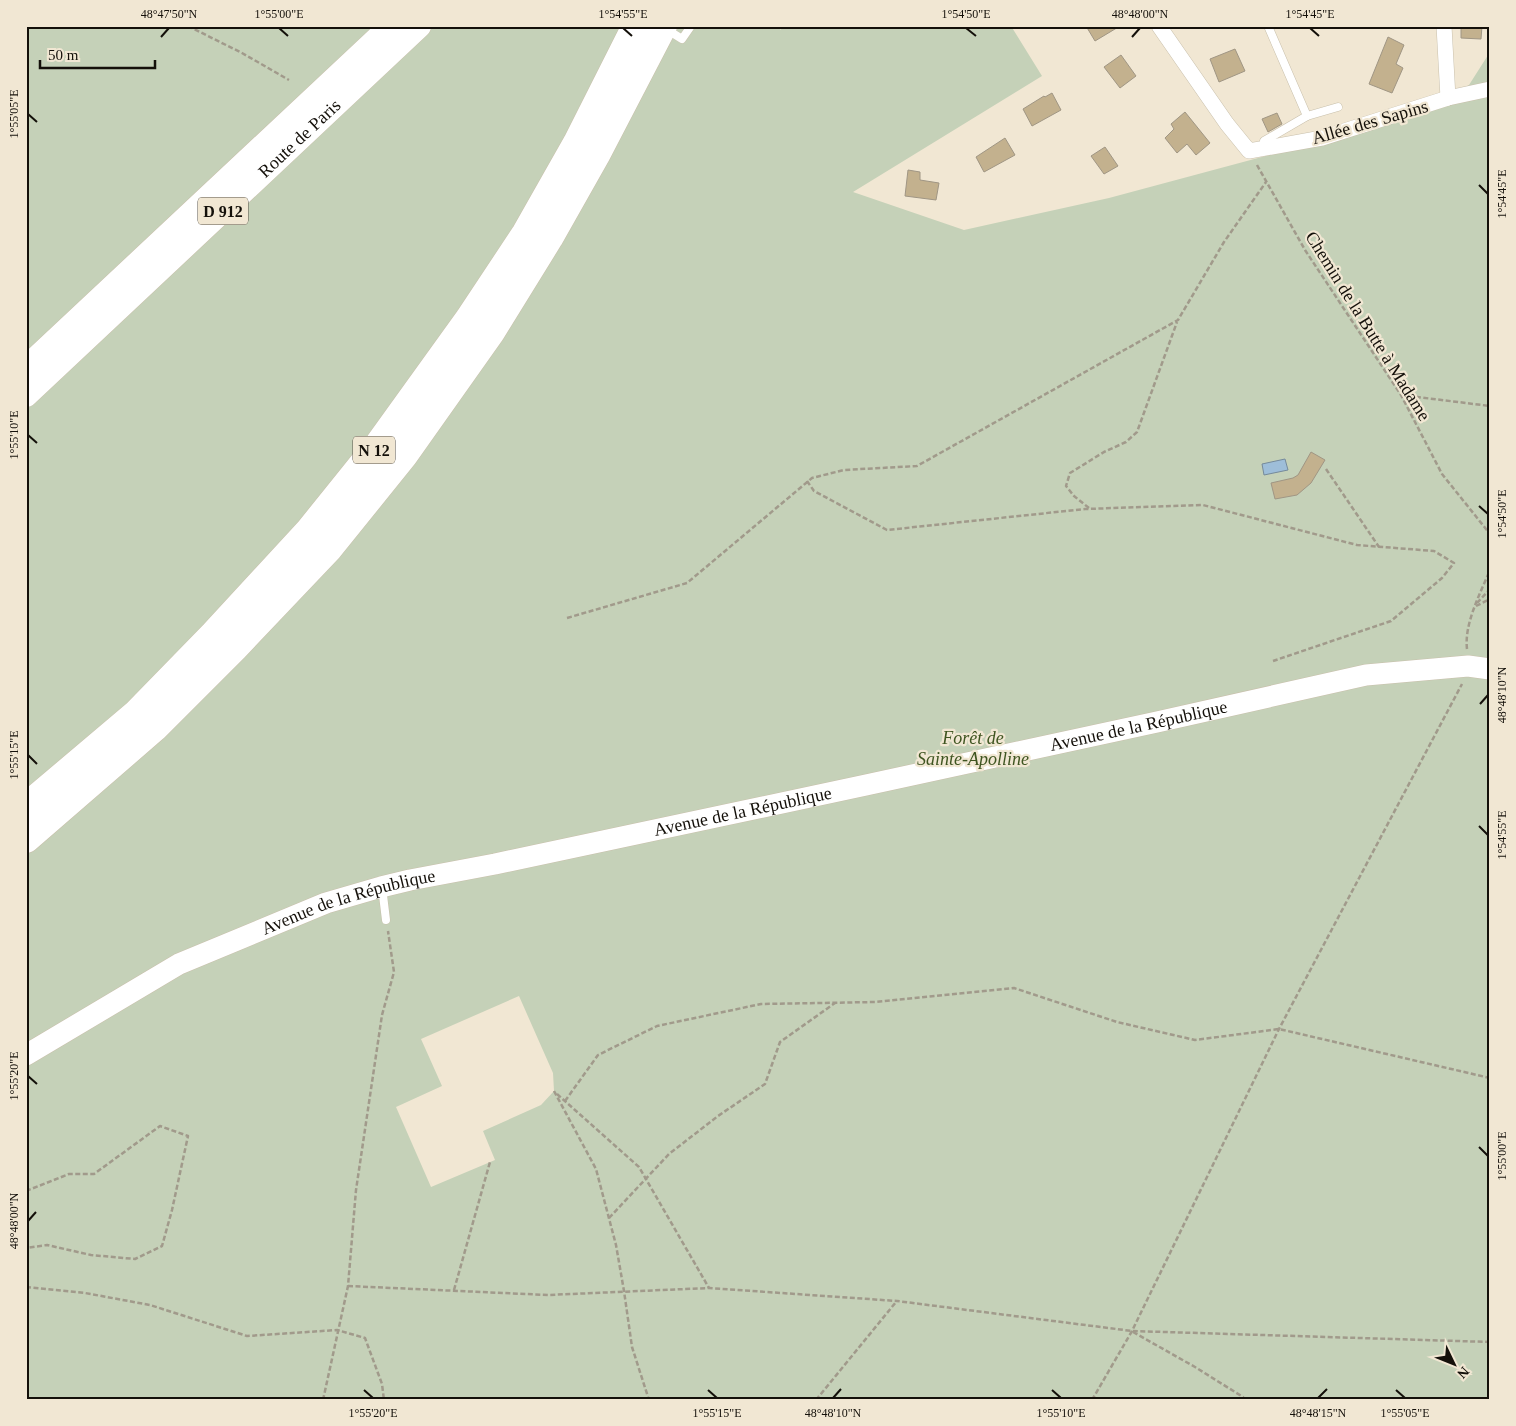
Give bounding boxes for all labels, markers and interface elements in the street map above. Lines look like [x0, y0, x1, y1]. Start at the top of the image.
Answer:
text: 48°47'50"N [141, 7, 198, 21]
text: 1°55'00"E [254, 7, 304, 21]
text: 1°54'55"E [598, 7, 648, 21]
text: 1°54'50"E [941, 7, 991, 21]
text: 48°48'00"N [1112, 7, 1169, 21]
text: 1°54'45"E [1285, 7, 1335, 21]
scale bar [40, 38, 155, 70]
text: 50 m [48, 47, 79, 63]
text: 1°55'05"E [7, 89, 21, 139]
street label: Route de Paris [254, 95, 345, 182]
street label: Allée des Sapins [1310, 96, 1430, 148]
text: 1°54'45"E [1495, 169, 1509, 219]
road number: D 912 [198, 198, 248, 225]
street label: Chemin de la Butte à Madame [1301, 228, 1435, 424]
text: 1°55'10"E [7, 410, 21, 460]
road number: N 12 [353, 436, 395, 464]
text: 1°54'50"E [1495, 489, 1509, 539]
text: 48°48'10"N [1495, 666, 1509, 723]
street label: Avenue de la République [1048, 696, 1229, 755]
park label: Forêt de Sainte-Apolline [917, 728, 1029, 769]
text: 1°55'15"E [7, 730, 21, 780]
street label: Avenue de la République [652, 783, 833, 840]
text: 1°54'55"E [1495, 810, 1509, 860]
street label: Avenue de la République [259, 865, 437, 939]
text: 1°55'20"E [7, 1051, 21, 1101]
text: 1°55'00"E [1495, 1131, 1509, 1181]
text: 48°48'00"N [7, 1192, 21, 1249]
north arrow [1428, 1338, 1478, 1388]
text: N [1454, 1364, 1472, 1381]
text: 1°55'20"E [348, 1406, 398, 1420]
text: 1°55'15"E [692, 1406, 742, 1420]
text: 48°48'10"N [805, 1406, 862, 1420]
text: 1°55'10"E [1036, 1406, 1086, 1420]
text: 48°48'15"N [1290, 1406, 1347, 1420]
text: 1°55'05"E [1380, 1406, 1430, 1420]

